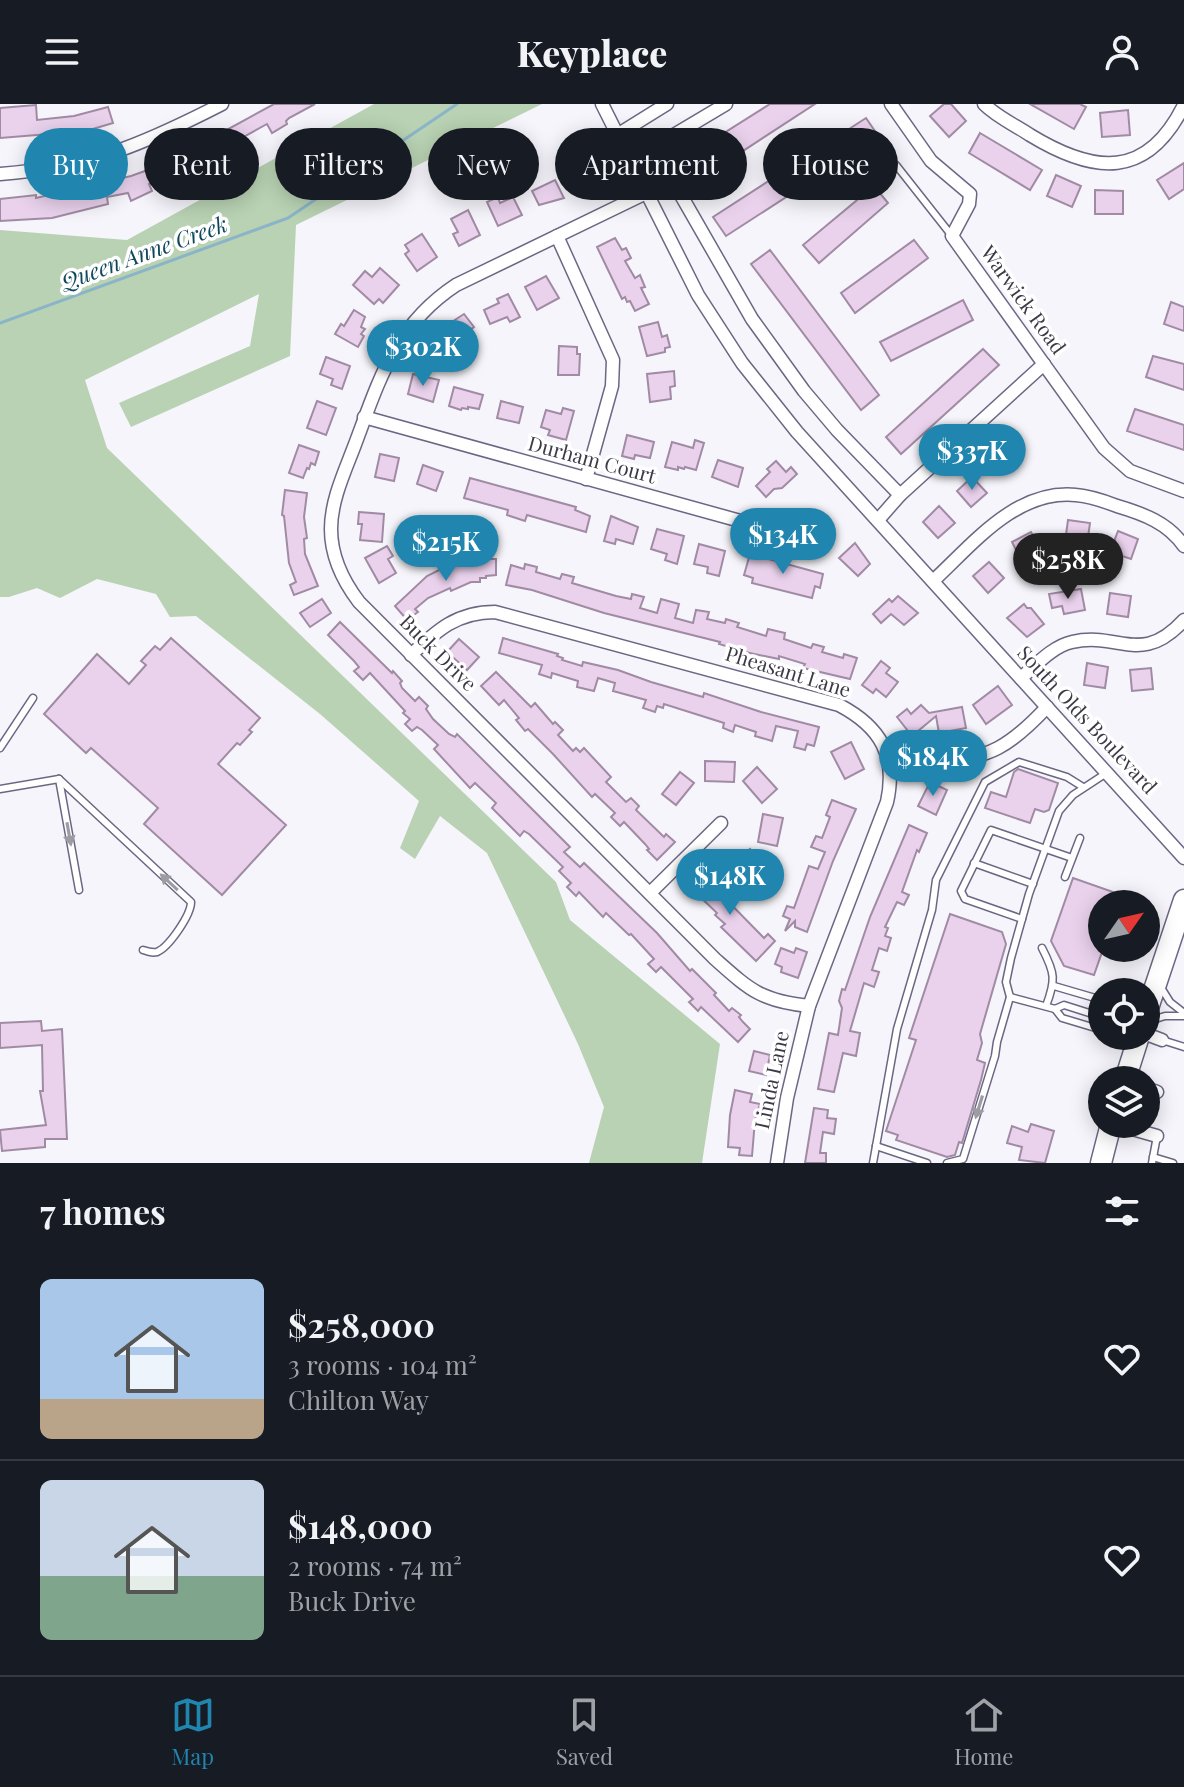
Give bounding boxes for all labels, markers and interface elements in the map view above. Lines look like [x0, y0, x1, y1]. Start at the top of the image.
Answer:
text: Keyplace [517, 28, 667, 76]
icon: menu [40, 30, 84, 74]
icon: person [1100, 30, 1144, 74]
chip: Buy [24, 128, 128, 200]
chip: Rent [144, 128, 259, 200]
chip: Filters [275, 128, 412, 200]
chip: New [428, 128, 539, 200]
chip: Apartment [555, 128, 747, 200]
chip: House [763, 128, 898, 200]
water label: Queen Anne Creek [55, 208, 231, 296]
street label: Warwick Road [975, 239, 1073, 359]
pin: $302K [367, 320, 479, 388]
text: $302K [385, 328, 461, 363]
pin: $337K [916, 424, 1028, 492]
street label: Durham Court [525, 429, 660, 489]
text: $337K [937, 432, 1007, 467]
pin: $134K [727, 508, 839, 576]
pin: $215K [390, 515, 502, 583]
text: $134K [748, 516, 818, 551]
text: $215K [412, 523, 480, 558]
pin: $258K [1012, 533, 1124, 601]
text: $258K [1031, 541, 1105, 576]
street label: Buck Drive [395, 608, 483, 696]
street label: Pheasant Lane [722, 639, 854, 702]
street label: South Olds Boulevard [1012, 639, 1164, 799]
pin: $184K [877, 730, 989, 798]
text: $184K [897, 738, 969, 773]
one-way arrow [64, 822, 76, 847]
pin: $148K [674, 849, 786, 917]
text: $148K [694, 857, 766, 892]
one-way arrow [160, 874, 179, 892]
north arrow [1088, 890, 1160, 962]
map controls [1088, 890, 1160, 1138]
button: locate [1088, 978, 1160, 1050]
street label: Linda Lane [747, 1028, 794, 1131]
button: layers [1088, 1066, 1160, 1138]
one-way arrow [972, 1096, 985, 1120]
text: 7 homes [40, 1188, 166, 1234]
icon: filters [1100, 1189, 1144, 1233]
text: $258,000 [288, 1301, 435, 1347]
icon: home [104, 1311, 200, 1407]
icon: heart [1100, 1337, 1144, 1381]
text: 3 rooms · 104 m² [288, 1347, 477, 1382]
text: Chilton Way [288, 1382, 429, 1417]
text: $148,000 [288, 1502, 433, 1548]
icon: home [104, 1512, 200, 1608]
icon: heart [1100, 1538, 1144, 1582]
text: 2 rooms · 74 m² [288, 1548, 462, 1583]
text: Buck Drive [288, 1583, 416, 1618]
tab: Map [171, 1693, 215, 1771]
tab: Saved [556, 1693, 613, 1771]
tab: Home [954, 1693, 1013, 1771]

